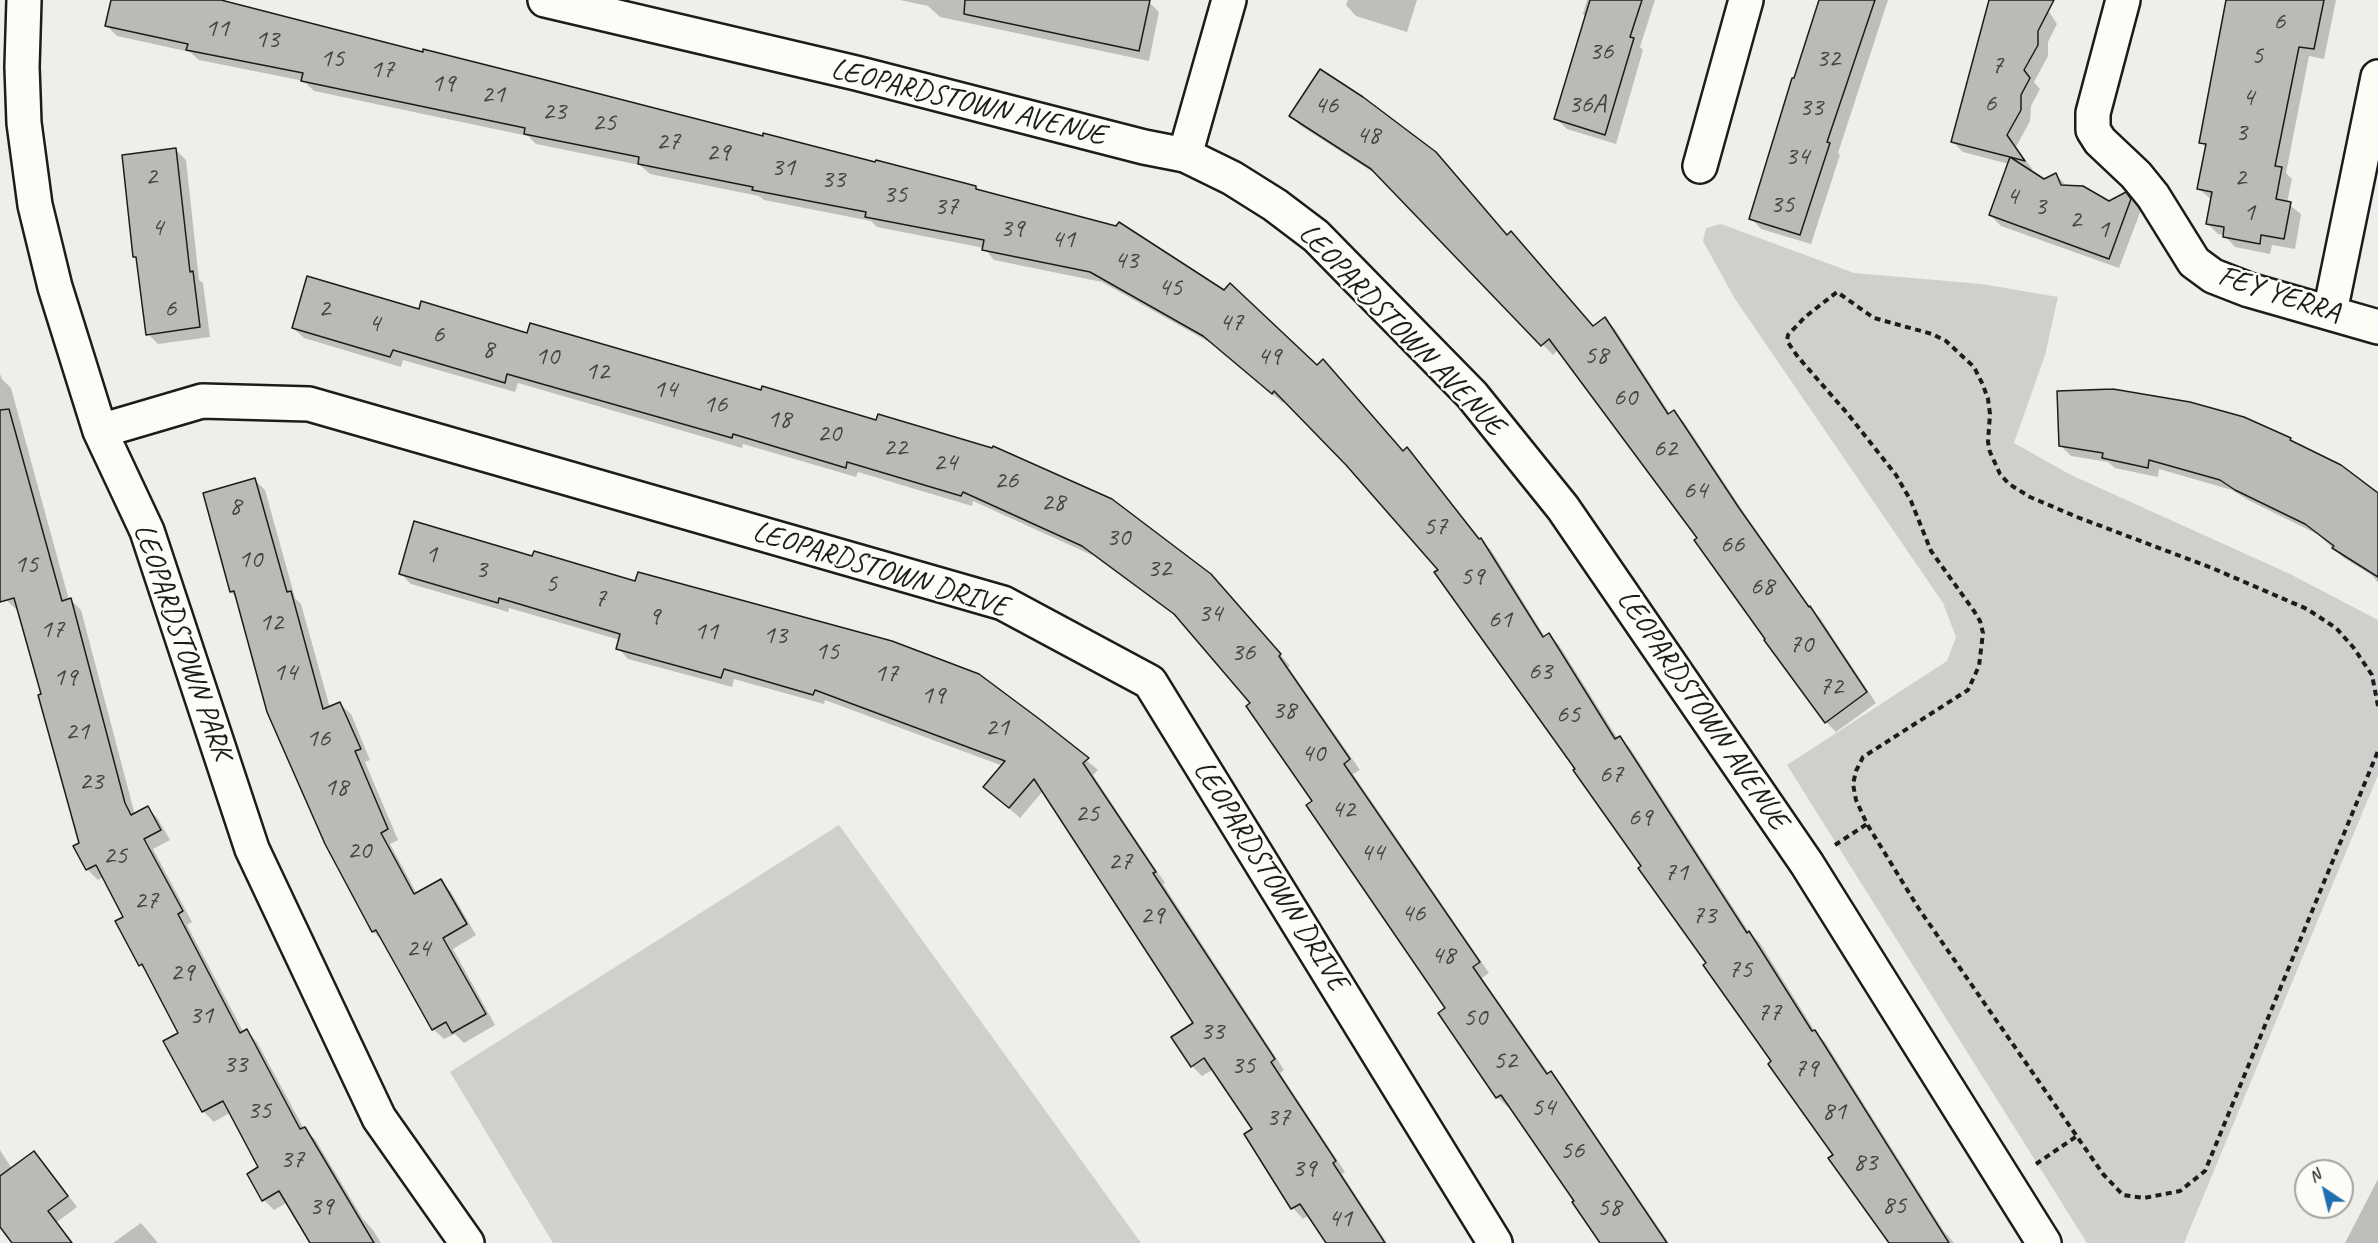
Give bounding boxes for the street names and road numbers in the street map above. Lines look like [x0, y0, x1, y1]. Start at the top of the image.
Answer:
street label: LEOPARDSTOWN AVENUE [827, 52, 1109, 154]
street label: LEOPARDSTOWN AVENUE [1290, 216, 1512, 444]
street label: FEY YERRA [2214, 258, 2344, 332]
street label: LEOPARDSTOWN DRIVE [748, 514, 1012, 626]
street label: LEOPARDSTOWN PARK [125, 519, 239, 765]
street label: LEOPARDSTOWN AVENUE [1608, 583, 1796, 837]
street label: LEOPARDSTOWN DRIVE [1185, 754, 1355, 998]

